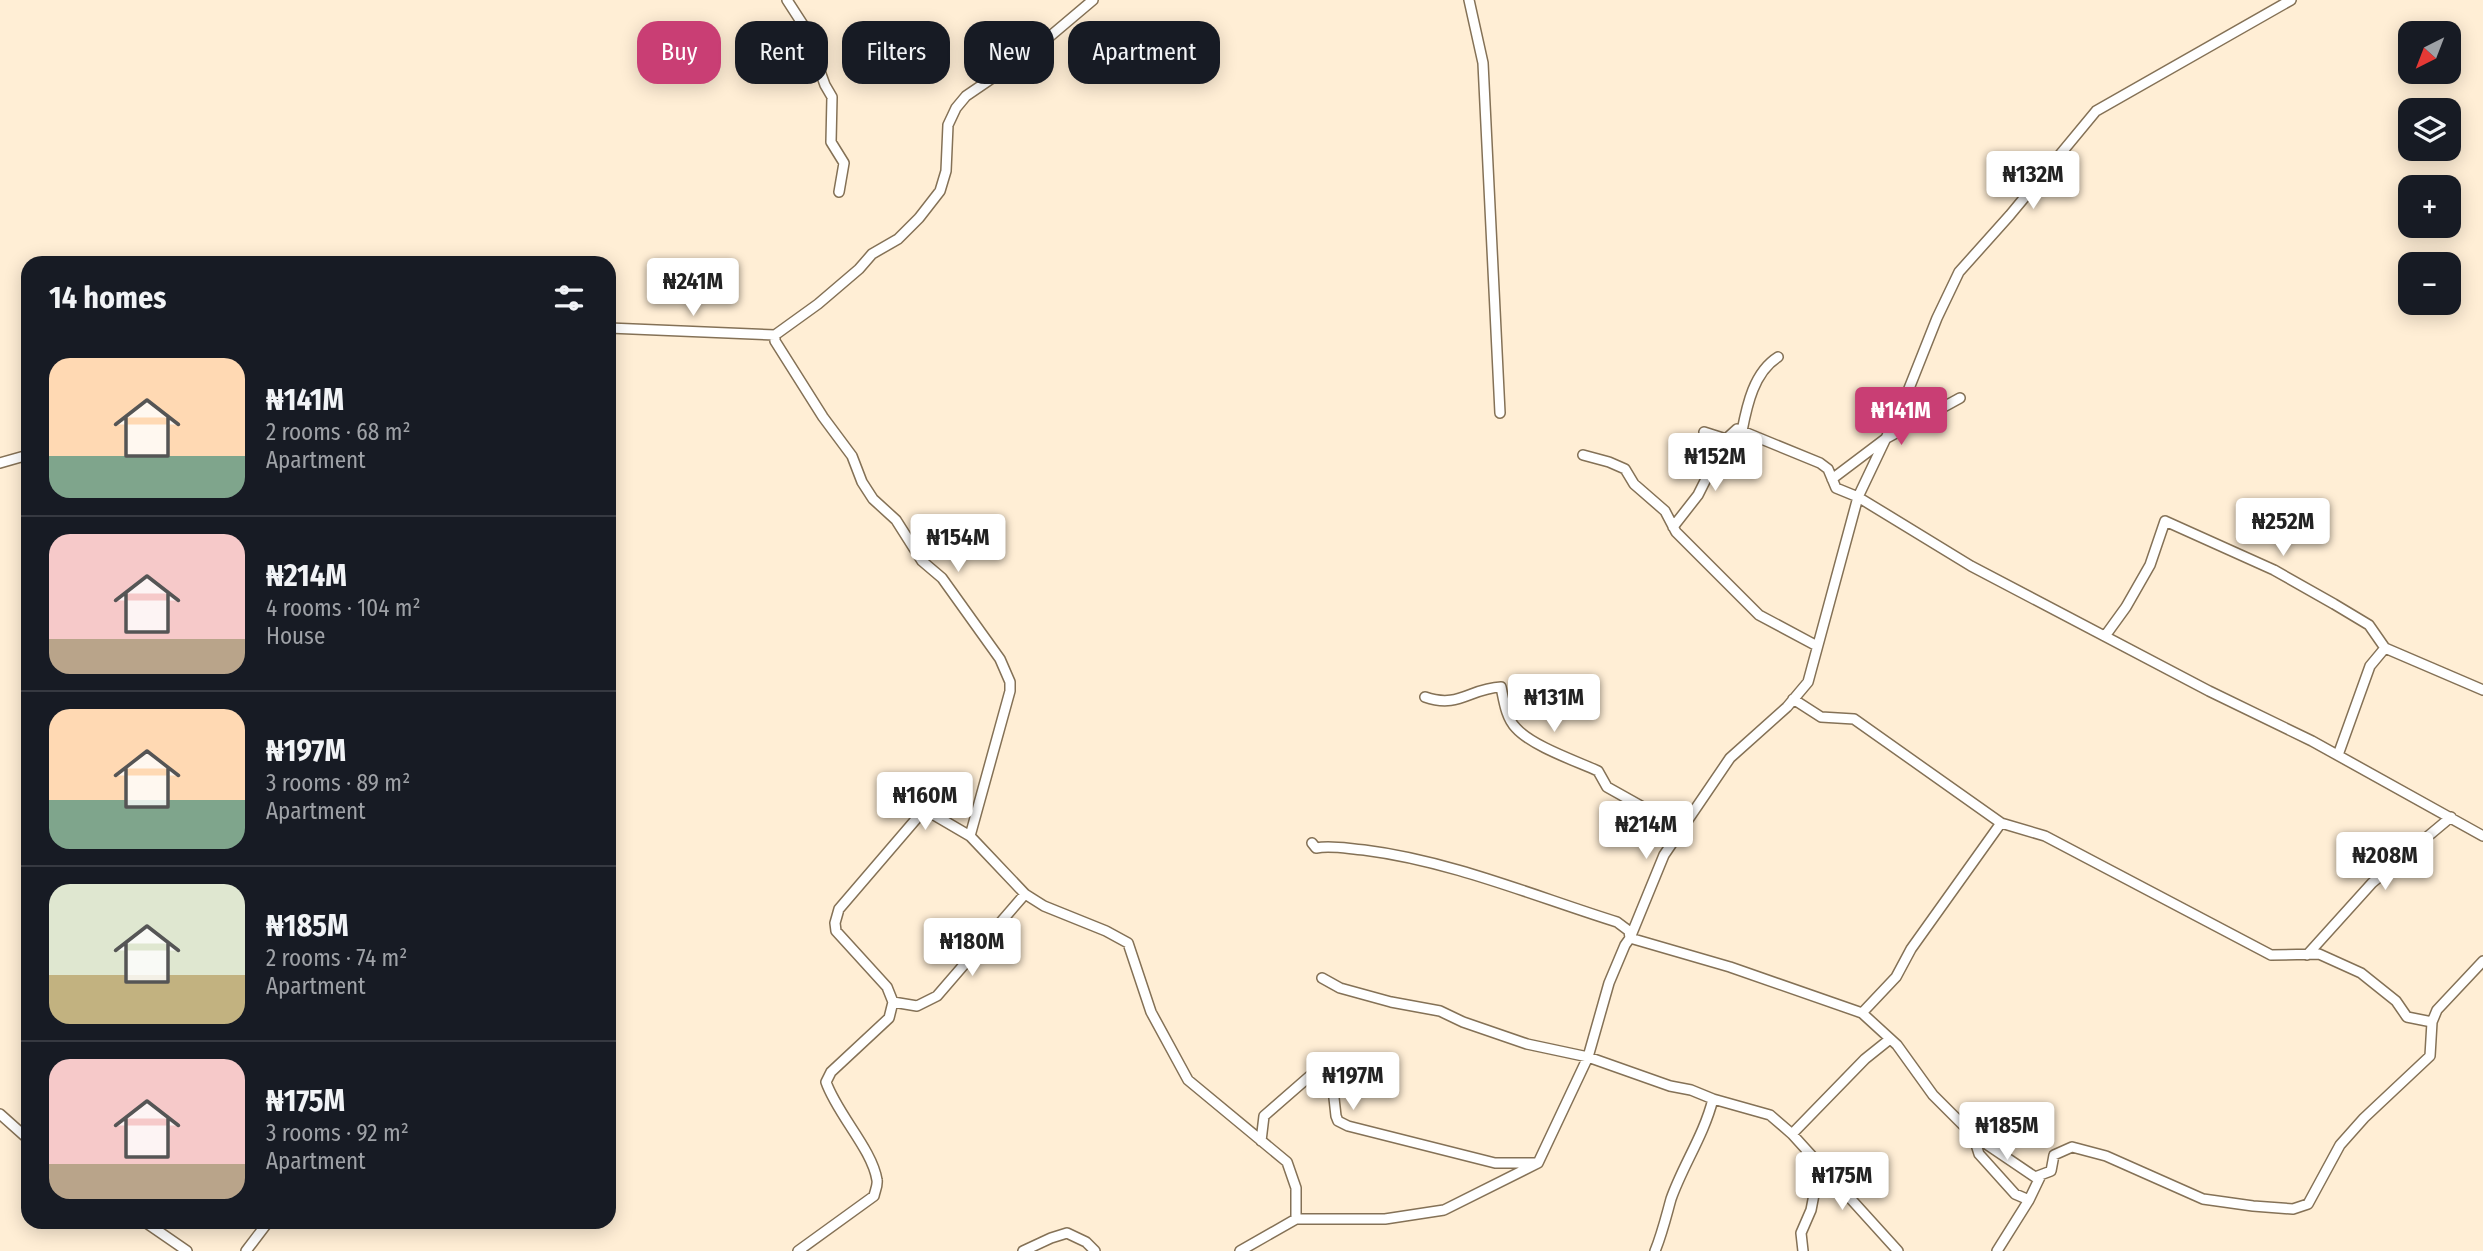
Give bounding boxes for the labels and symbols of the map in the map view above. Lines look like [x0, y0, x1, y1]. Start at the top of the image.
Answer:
north arrow [2398, 21, 2460, 84]
pin: ₦132M [1984, 152, 2082, 211]
pin: ₦241M [644, 258, 742, 318]
pin: ₦141M [1852, 388, 1950, 447]
pin: ₦152M [1666, 434, 1764, 493]
pin: ₦252M [2234, 498, 2332, 558]
pin: ₦154M [909, 514, 1007, 574]
pin: ₦131M [1505, 674, 1603, 734]
pin: ₦160M [876, 772, 974, 832]
pin: ₦214M [1597, 802, 1695, 861]
pin: ₦208M [2336, 832, 2434, 892]
pin: ₦180M [923, 918, 1021, 978]
pin: ₦197M [1304, 1052, 1402, 1112]
pin: ₦185M [1958, 1102, 2056, 1162]
pin: ₦175M [1793, 1152, 1891, 1212]

